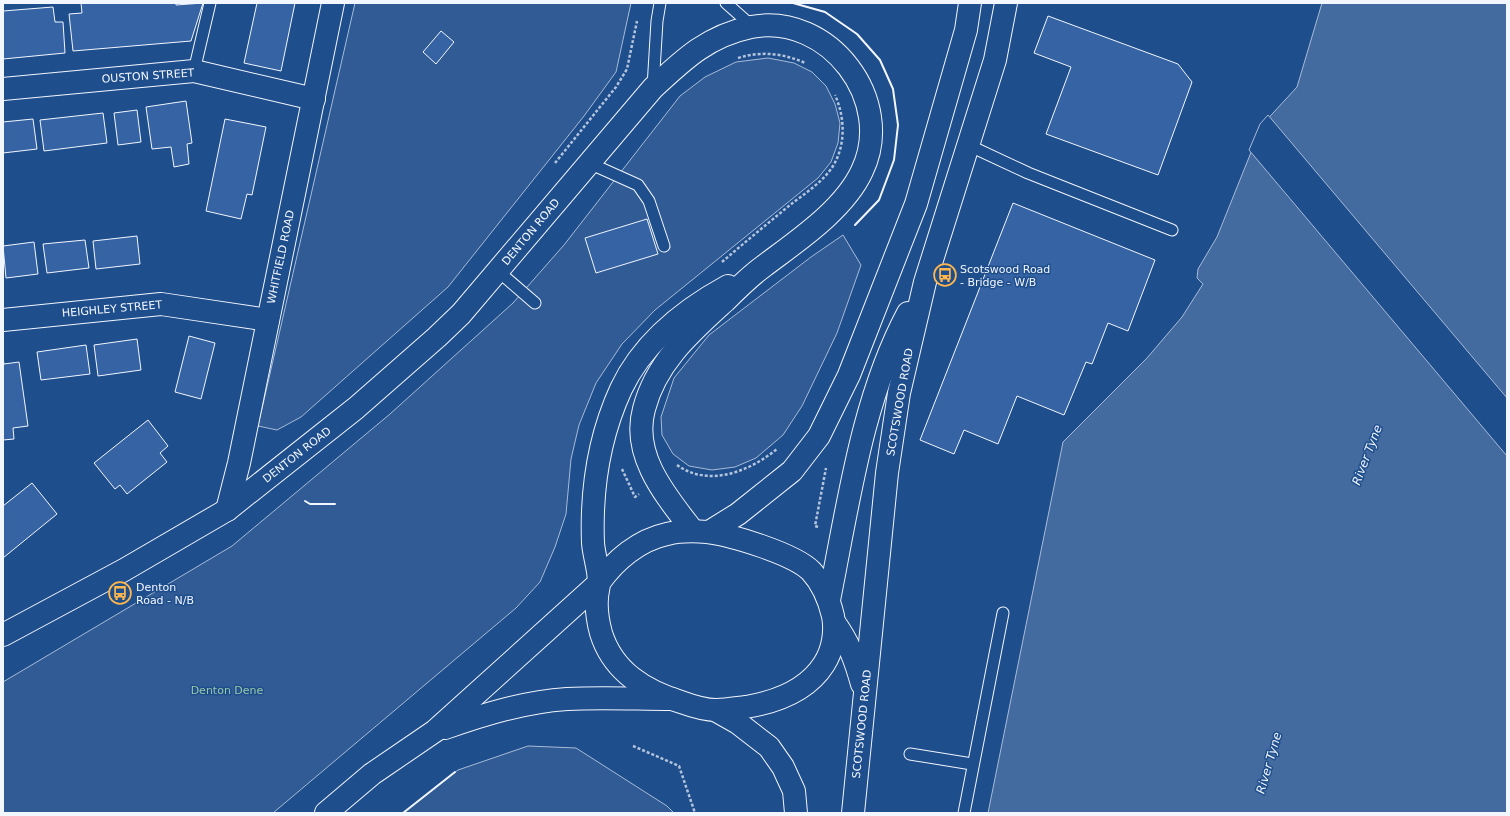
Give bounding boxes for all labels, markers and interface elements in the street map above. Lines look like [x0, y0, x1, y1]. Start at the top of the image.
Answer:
street label: OUSTON STREET [101, 66, 195, 86]
street label: DENTON ROAD [499, 196, 563, 268]
street label: WHITFIELD ROAD [265, 209, 297, 305]
bus stop icon: Scotswood Road - Bridge - W/B [932, 262, 958, 288]
place label: Scotswood Road - Bridge - W/B [960, 263, 1050, 289]
street label: HEIGHLEY STREET [61, 298, 163, 320]
street label: SCOTSWOOD ROAD [884, 347, 916, 457]
water label: River Tyne [1349, 423, 1385, 487]
street label: DENTON ROAD [260, 424, 334, 486]
bus stop icon: Denton Road - N/B [107, 580, 133, 606]
place label: Denton Road - N/B [136, 581, 194, 607]
street label: SCOTSWOOD ROAD [850, 669, 874, 779]
park label: Denton Dene [191, 684, 264, 697]
water label: River Tyne [1254, 731, 1284, 795]

